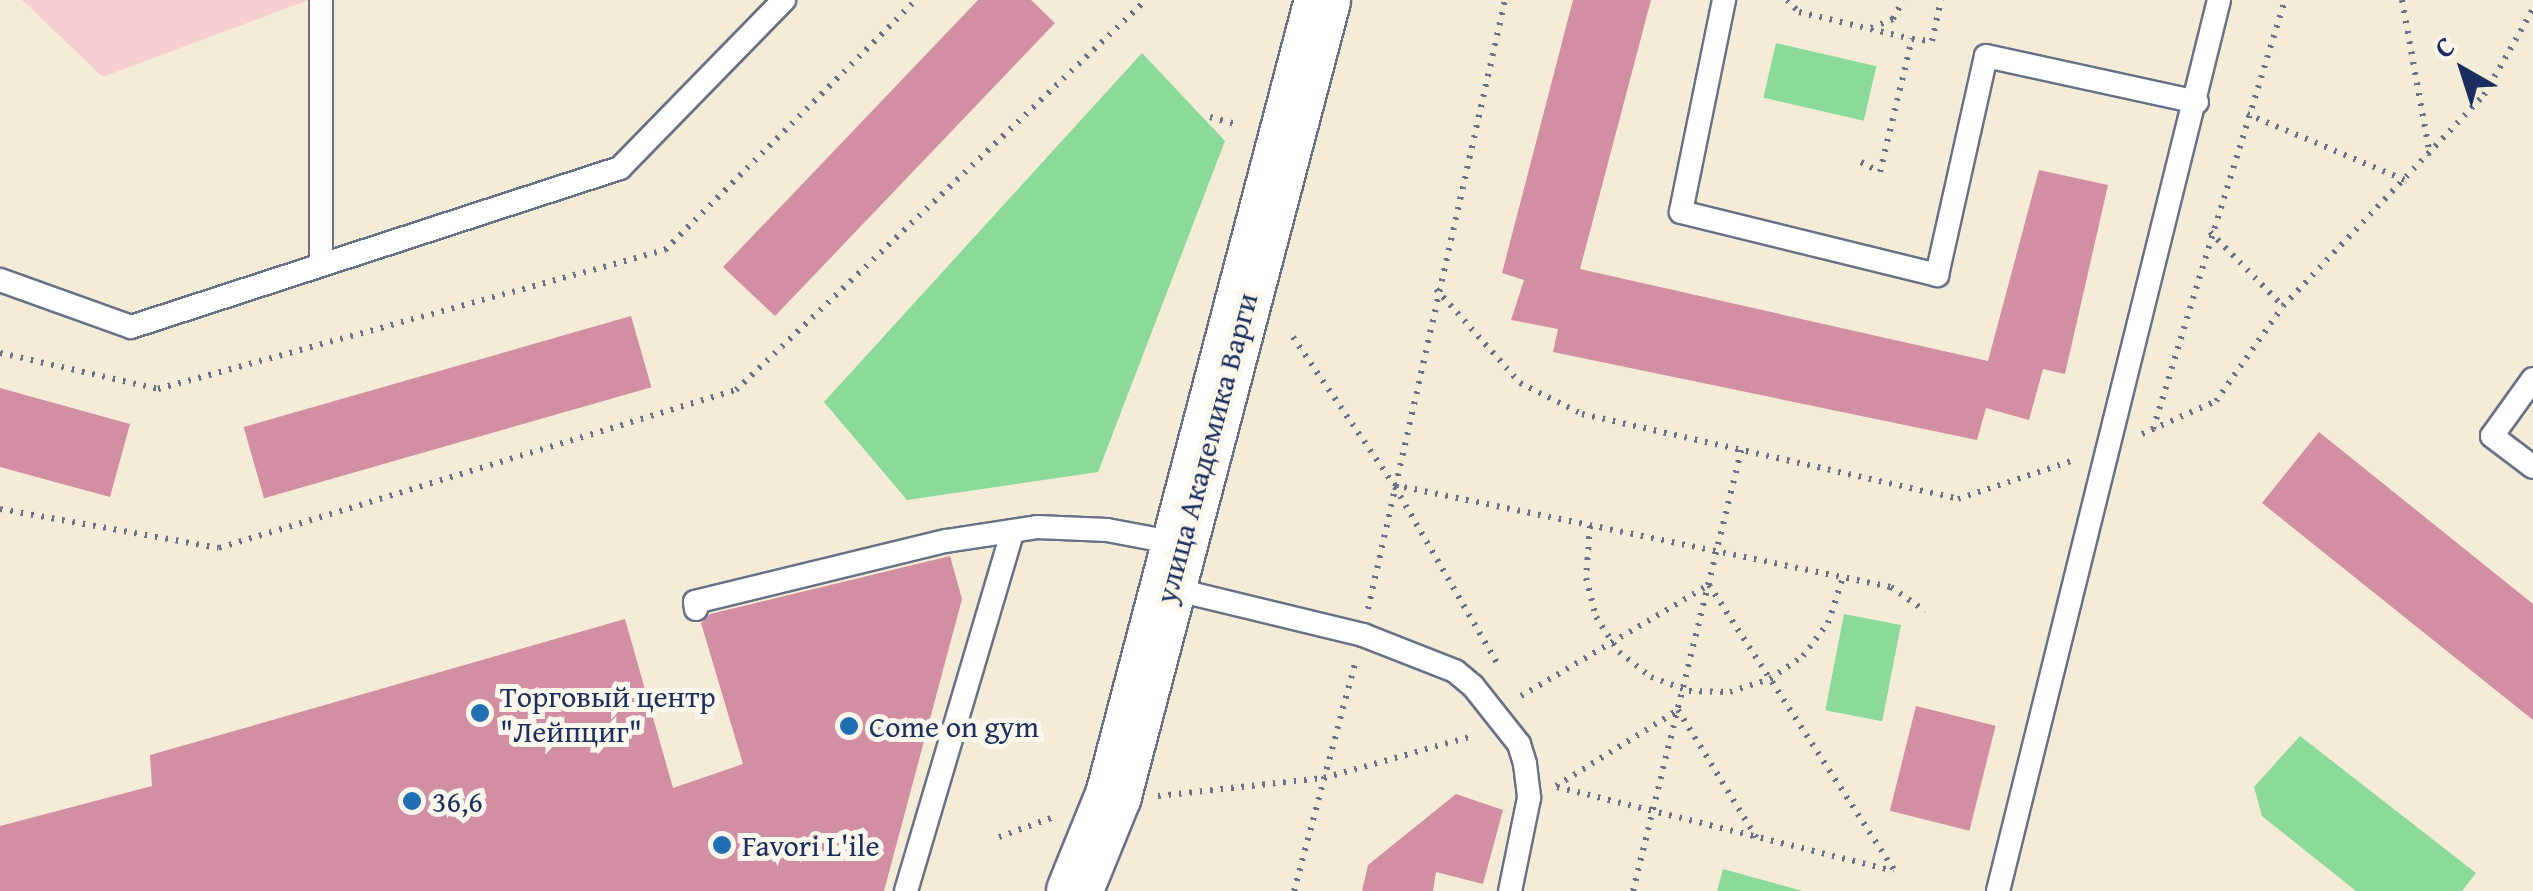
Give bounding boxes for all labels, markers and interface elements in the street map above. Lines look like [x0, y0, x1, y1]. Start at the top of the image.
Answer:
north arrow [2413, 20, 2513, 120]
text: С [2425, 25, 2463, 67]
street label: улица Академика Варги [1147, 289, 1265, 607]
place label: Торговый центр "Лейпциг" [500, 678, 716, 748]
marker: Торговый центр "Лейпциг" [469, 702, 491, 724]
place label: Come on gym [869, 708, 1039, 744]
marker: Come on gym [838, 715, 860, 737]
place label: 36,6 [432, 783, 483, 819]
marker: 36,6 [401, 790, 423, 812]
place label: Favori L'ile [742, 827, 879, 863]
marker: Favori L'ile [711, 834, 733, 856]

